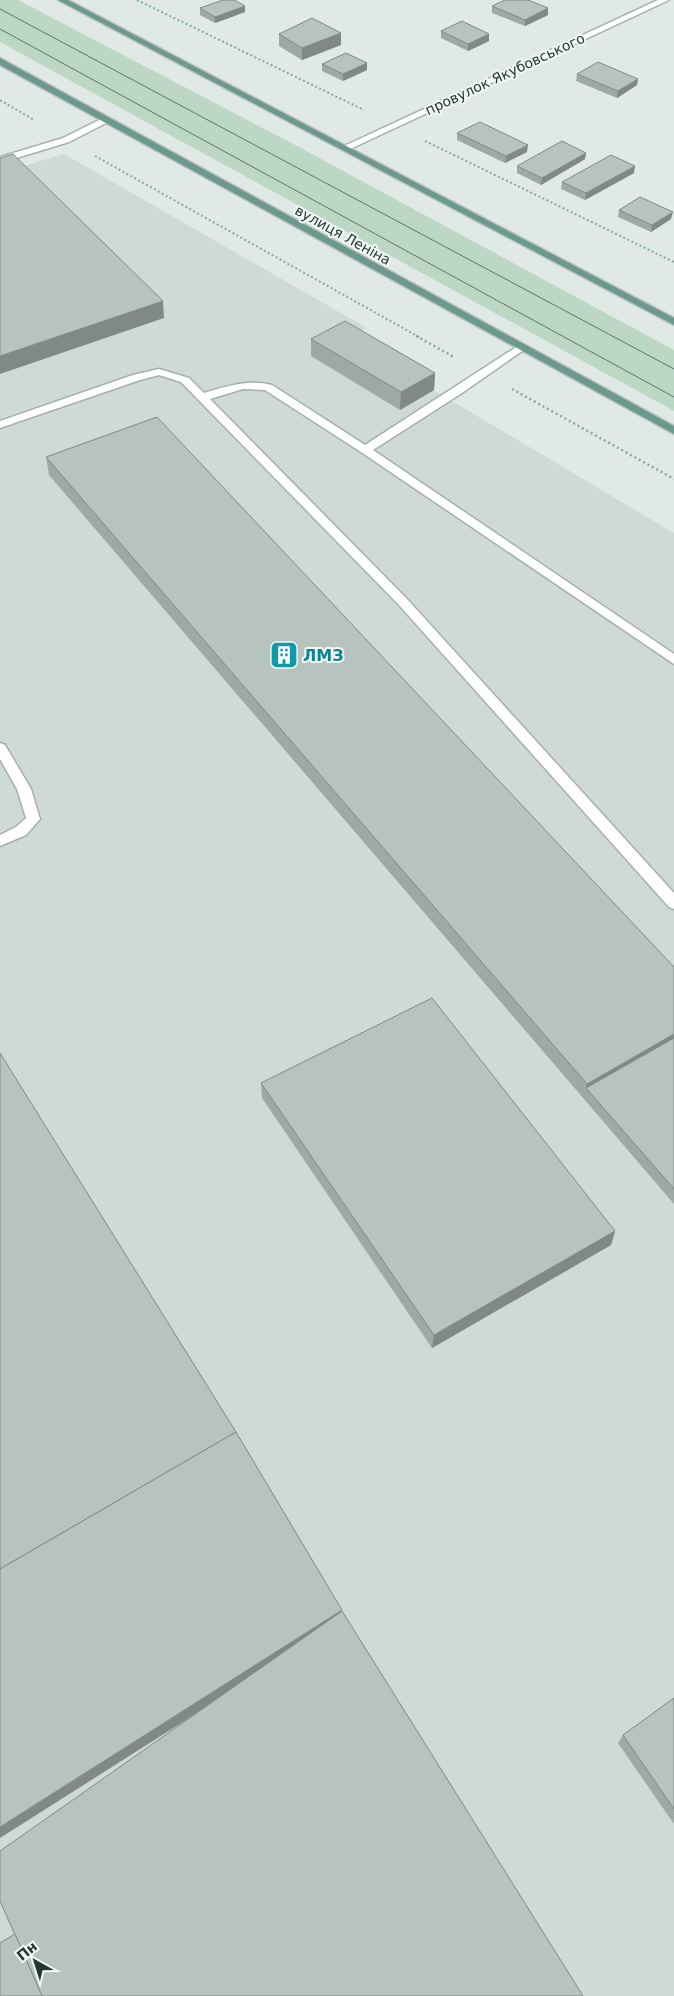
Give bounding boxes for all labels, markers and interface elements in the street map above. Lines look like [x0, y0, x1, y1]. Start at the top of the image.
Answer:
street label: провулок Якубовського [423, 30, 587, 118]
street label: вулиця Леніна [292, 202, 394, 268]
building icon: ЛМЗ [269, 640, 299, 670]
place label: ЛМЗ [303, 646, 344, 665]
north arrow [10, 1936, 60, 1986]
text: Пн [13, 1938, 40, 1964]

